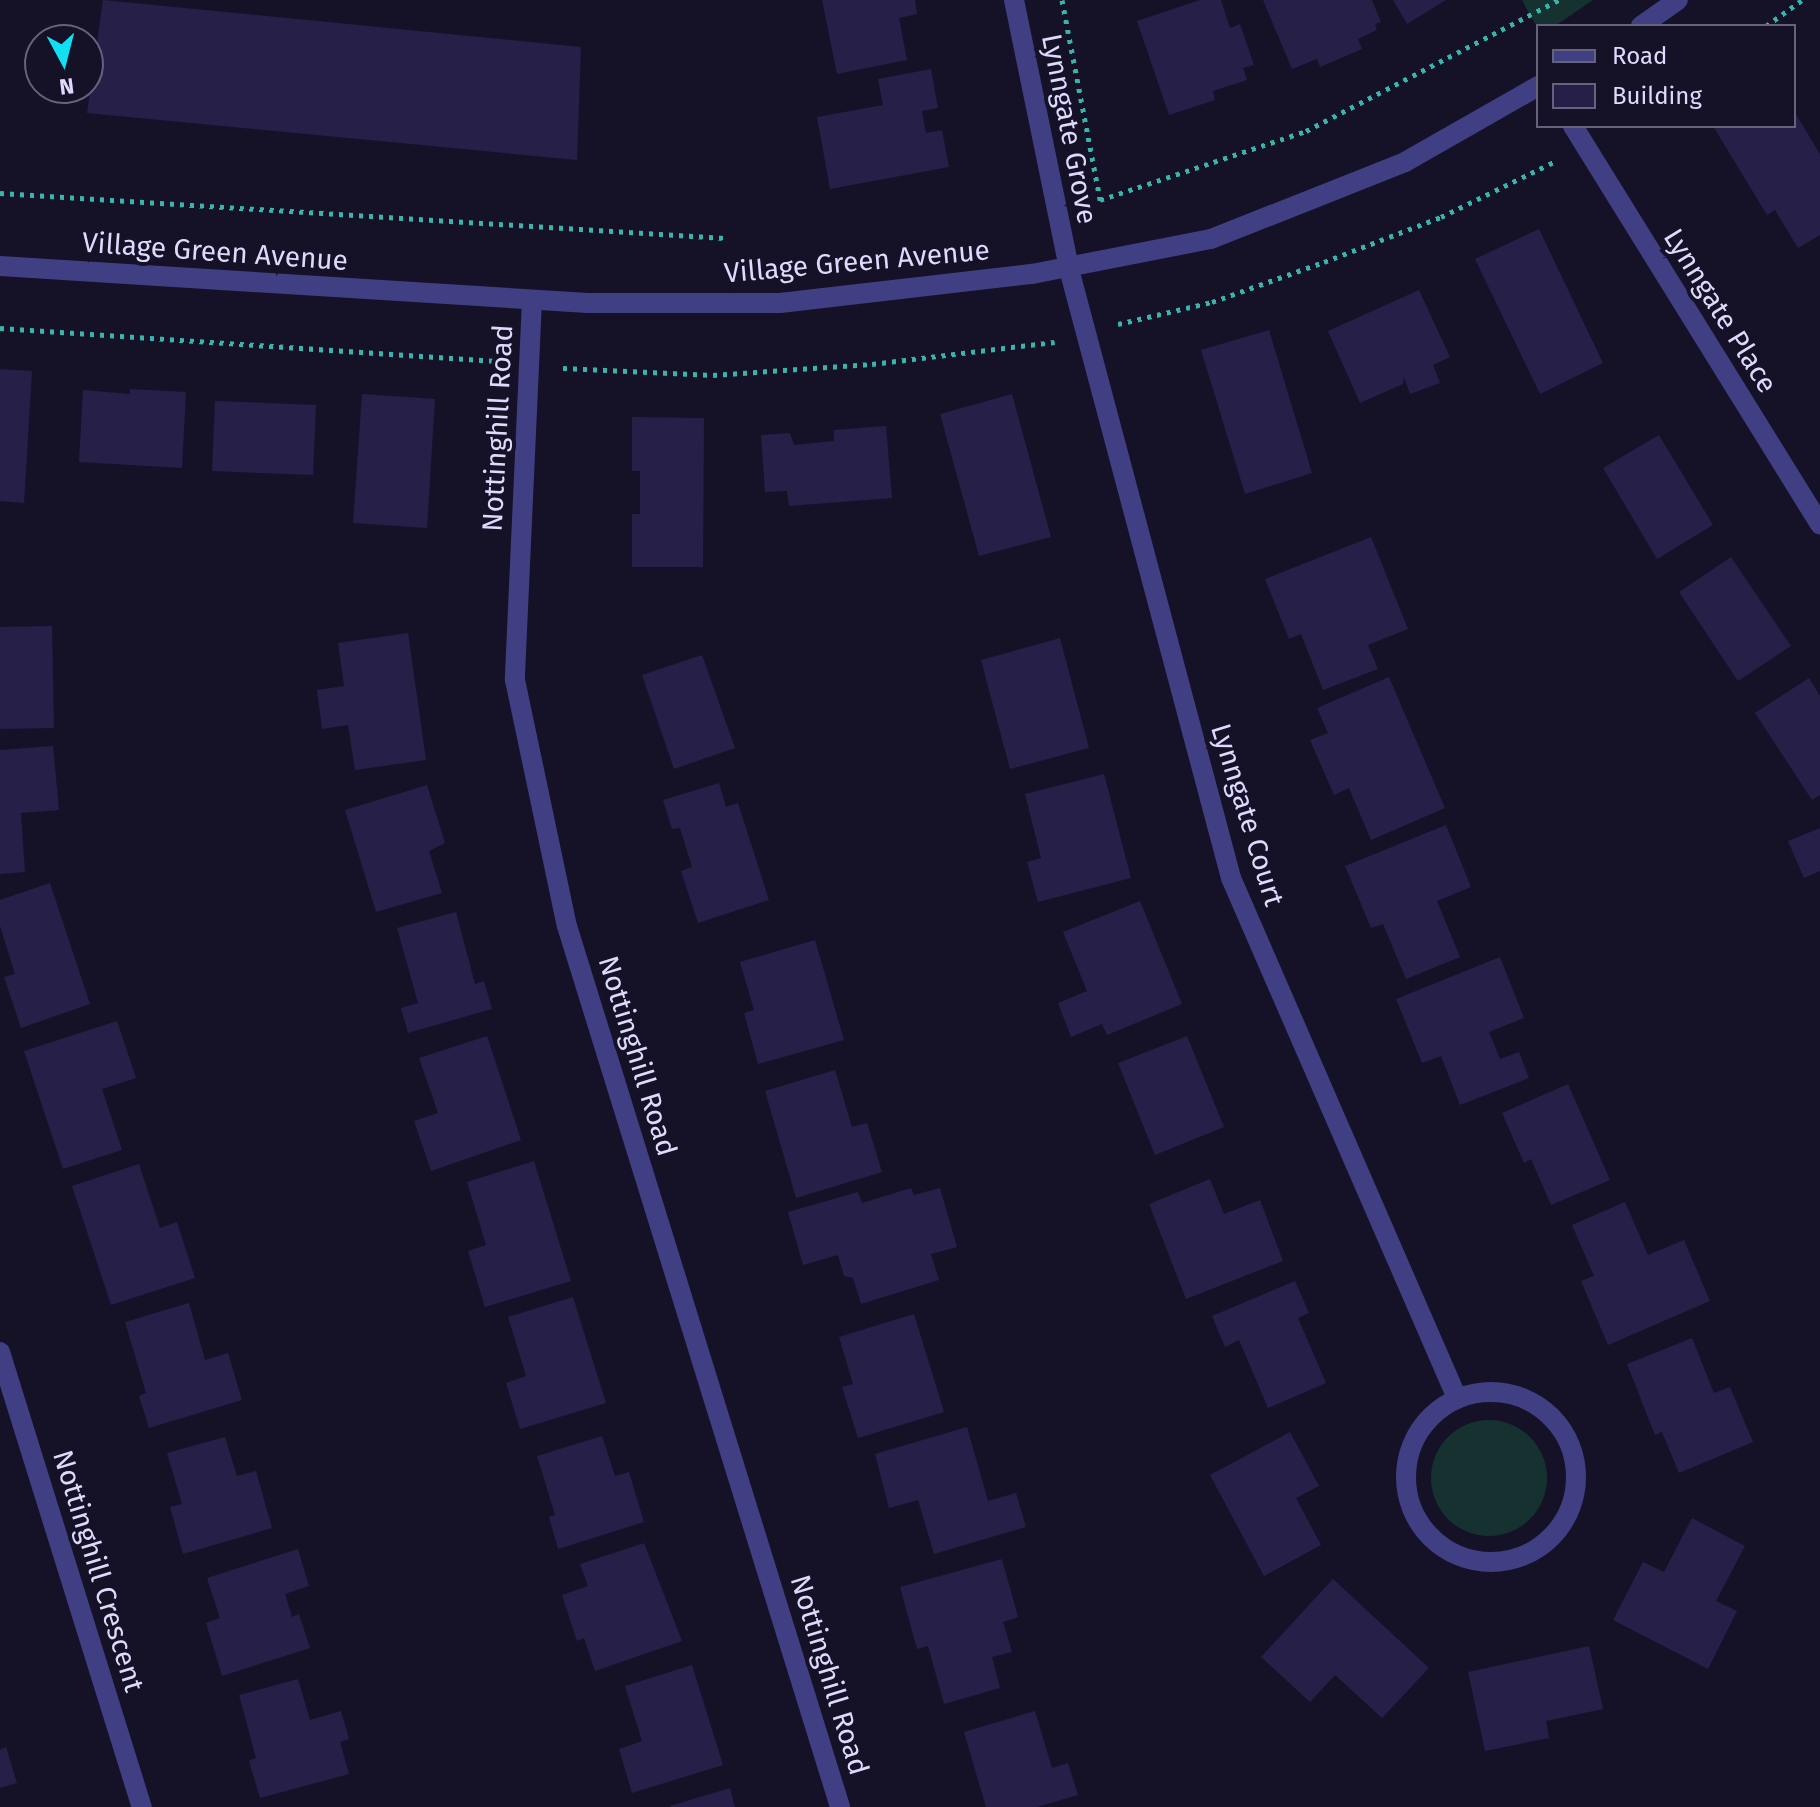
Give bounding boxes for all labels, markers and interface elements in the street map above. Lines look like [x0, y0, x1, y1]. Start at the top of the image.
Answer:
north arrow [24, 24, 104, 104]
legend [1536, 24, 1796, 128]
street label: Lynngate Grove [1034, 31, 1104, 227]
text: Road [1612, 42, 1667, 70]
text: N [58, 72, 76, 101]
text: Building [1612, 82, 1702, 110]
street label: Lynngate Place [1656, 223, 1784, 399]
street label: Village Green Avenue [81, 226, 349, 278]
street label: Village Green Avenue [723, 234, 991, 290]
street label: Nottinghill Road [476, 324, 520, 532]
street label: Lynngate Court [1203, 720, 1291, 910]
street label: Nottinghill Road [591, 952, 683, 1160]
street label: Nottinghill Crescent [45, 1446, 151, 1696]
street label: Nottinghill Road [783, 1571, 875, 1779]

